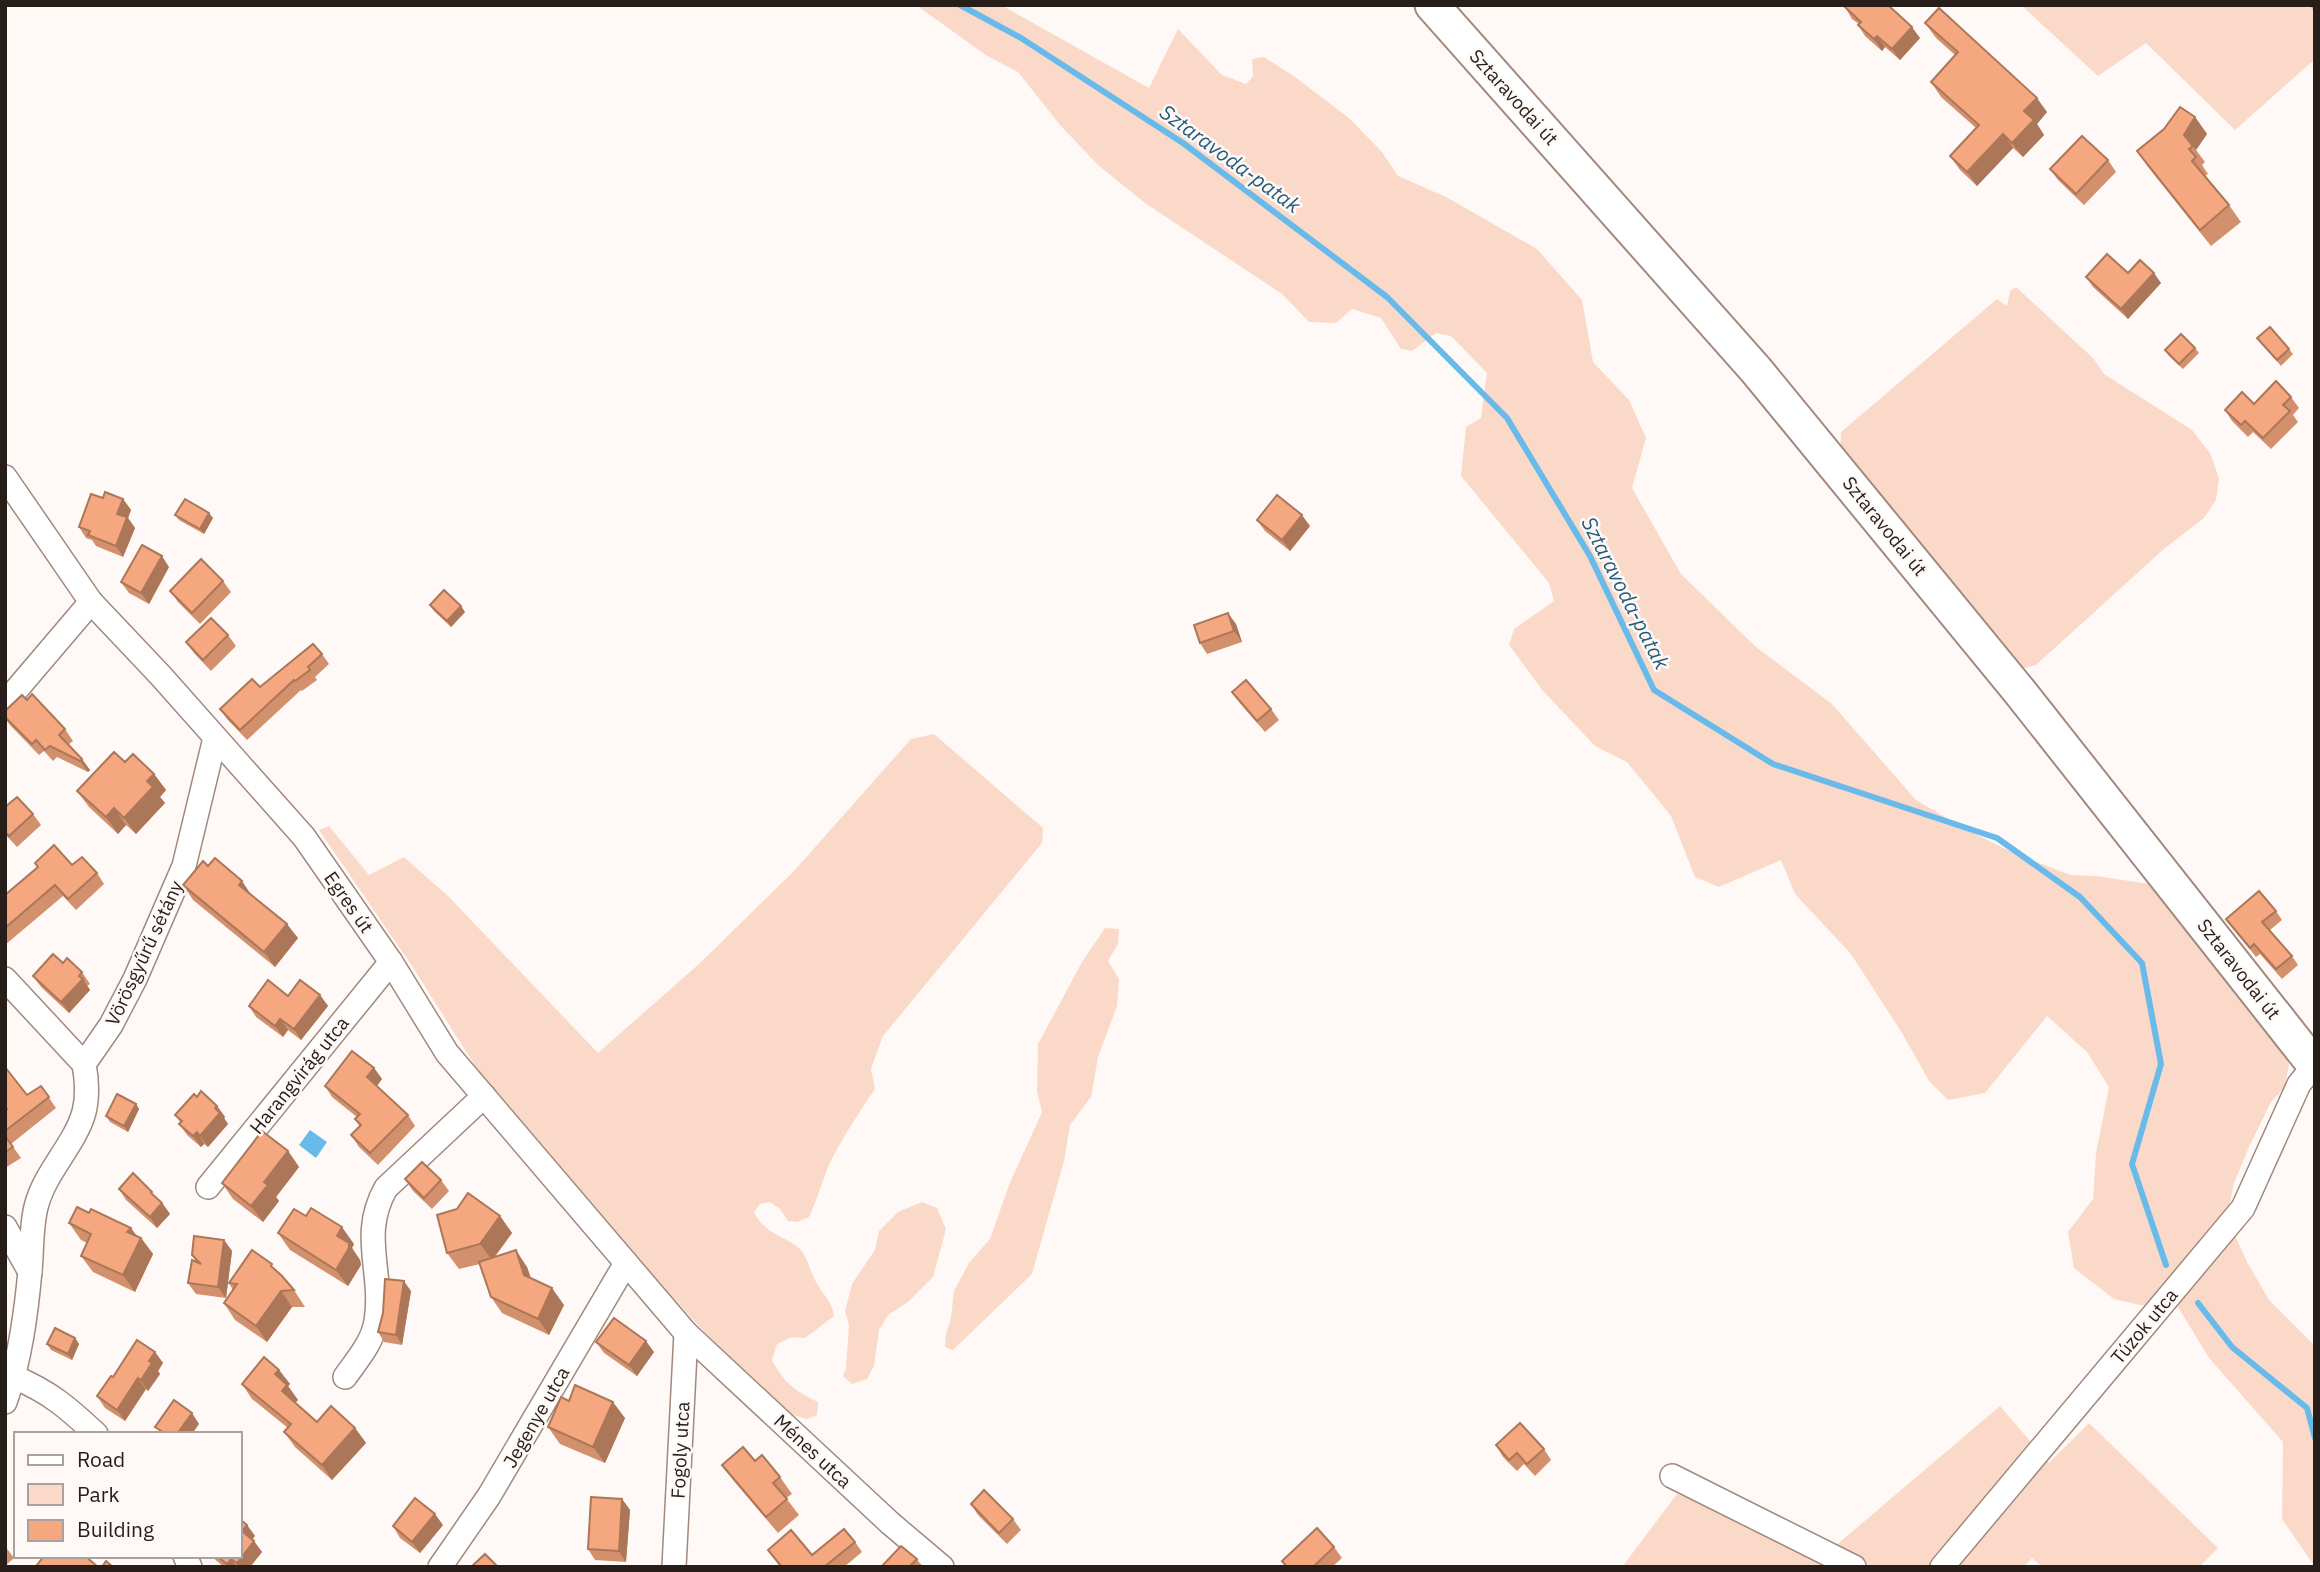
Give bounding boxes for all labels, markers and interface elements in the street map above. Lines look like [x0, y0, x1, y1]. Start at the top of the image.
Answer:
street label: Sztaravodai út [1465, 44, 1563, 150]
water label: Sztaravoda-patak [1155, 98, 1308, 219]
street label: Sztaravodai út [1838, 471, 1932, 581]
water label: Sztaravoda-patak [1575, 511, 1677, 675]
street label: Egres út [319, 867, 379, 937]
street label: Vörösgyűrű sétány [100, 876, 188, 1029]
street label: Sztaravodai út [2192, 914, 2286, 1024]
street label: Harangvirág utca [244, 1011, 354, 1139]
street label: Túzok utca [2105, 1283, 2183, 1369]
street label: Jegenye utca [497, 1362, 575, 1472]
street label: Fogoly utca [665, 1401, 695, 1499]
street label: Ménes utca [769, 1409, 857, 1493]
legend [14, 1432, 242, 1558]
text: Road [77, 1445, 125, 1473]
text: Park [77, 1480, 120, 1508]
text: Building [77, 1515, 154, 1543]

